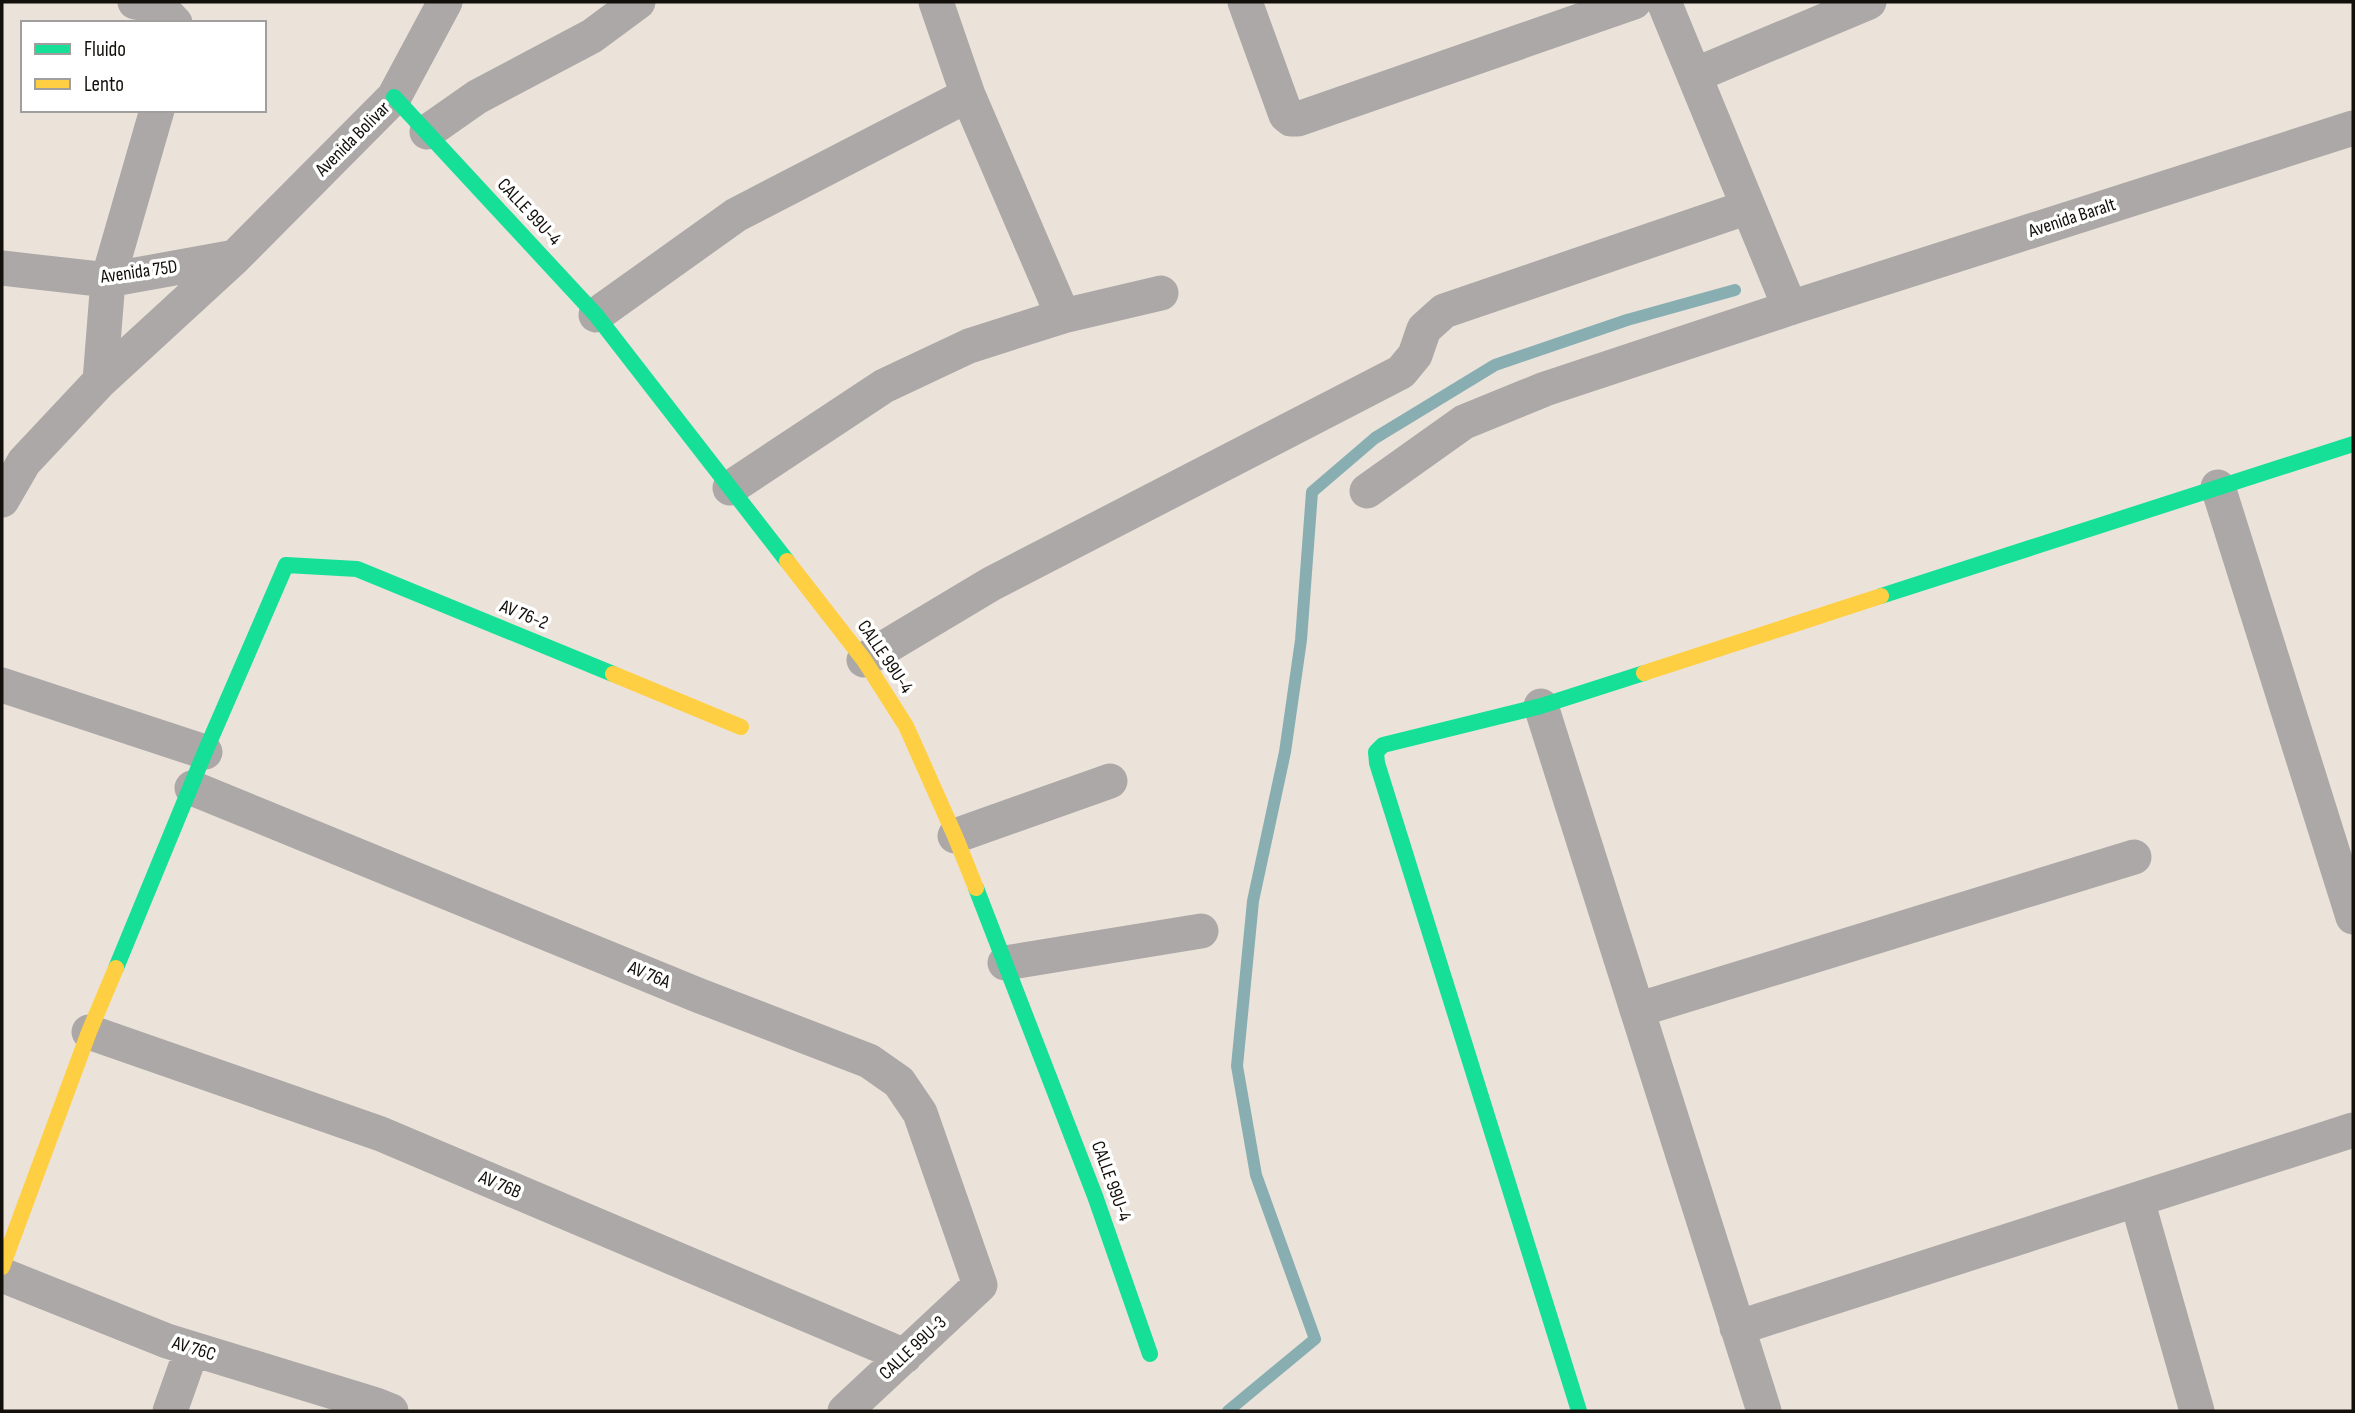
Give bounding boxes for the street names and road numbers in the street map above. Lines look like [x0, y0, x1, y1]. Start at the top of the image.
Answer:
street label: Avenida Bolivar [310, 96, 396, 182]
street label: CALLE 99U-4 [492, 174, 566, 250]
street label: Avenida Baralt [2025, 193, 2119, 243]
street label: Avenida 75D [98, 255, 179, 289]
street label: AV 76-2 [496, 595, 551, 635]
street label: CALLE 99U-4 [852, 616, 918, 698]
street label: AV 76A [624, 956, 674, 994]
street label: CALLE 99U-4 [1086, 1138, 1136, 1224]
street label: AV 76B [475, 1166, 525, 1204]
street label: CALLE 99U-3 [875, 1311, 951, 1385]
street label: AV 76C [169, 1331, 219, 1366]

